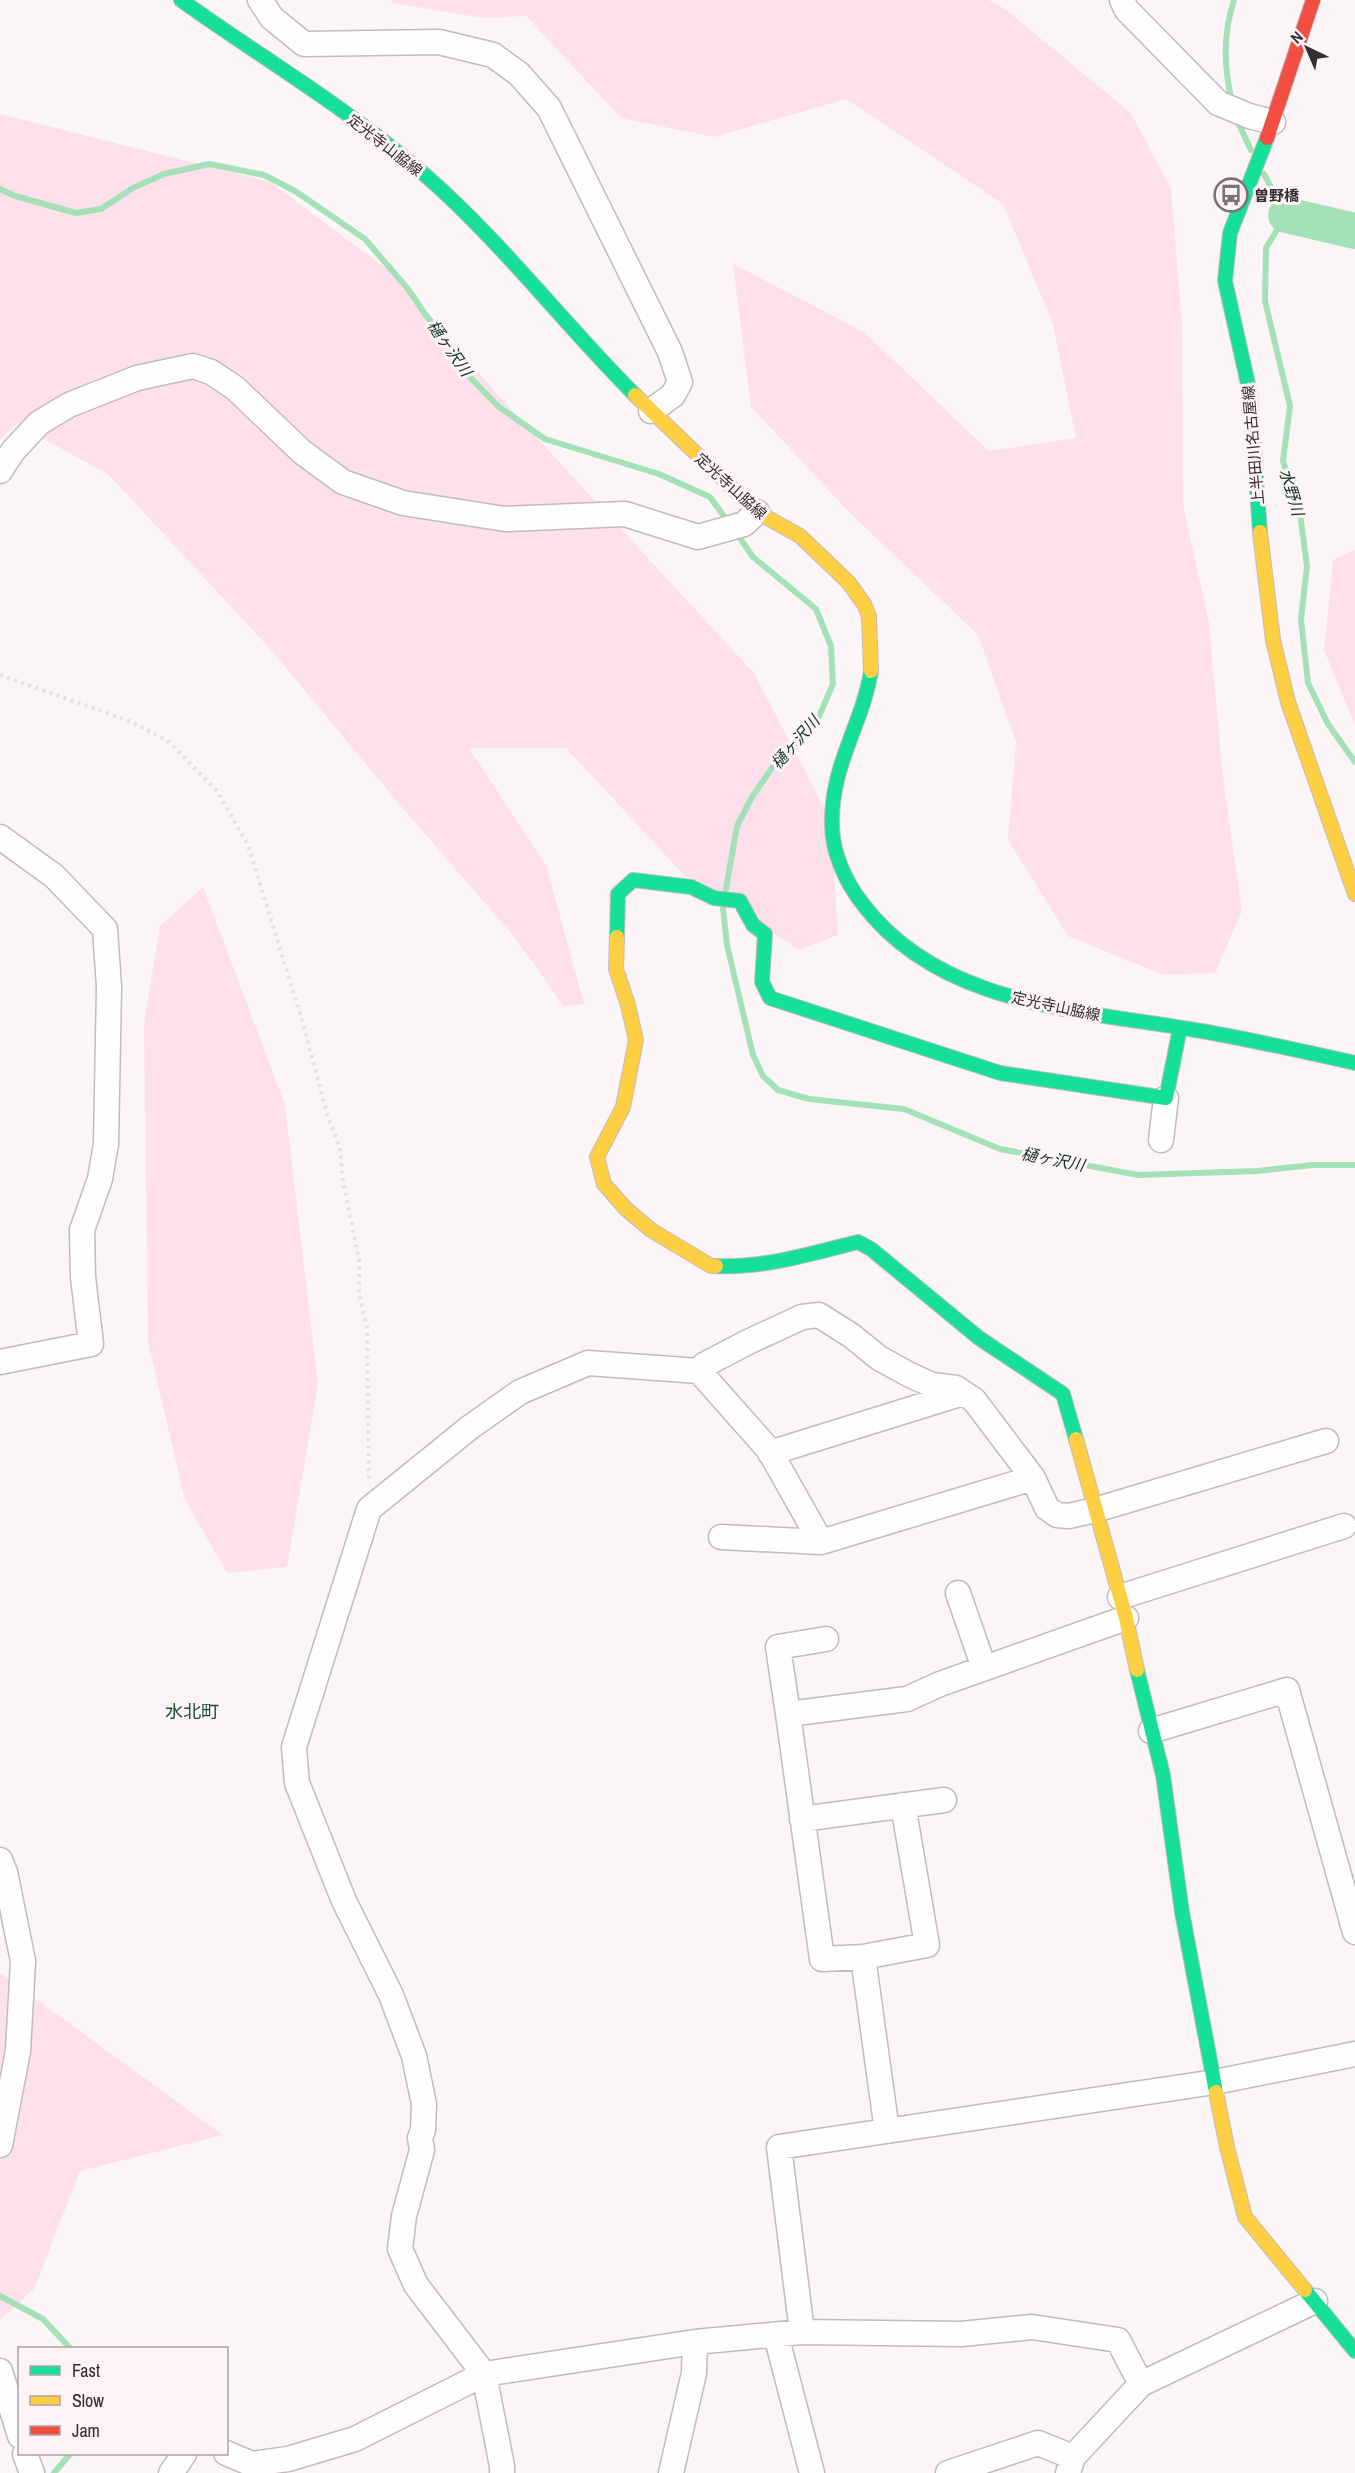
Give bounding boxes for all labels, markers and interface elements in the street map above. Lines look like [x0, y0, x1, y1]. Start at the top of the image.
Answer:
north arrow [1277, 18, 1337, 78]
text: N [1286, 26, 1308, 48]
street label: 定光寺山脇線 [343, 109, 427, 181]
bus stop icon: 曽野橋 [1213, 177, 1249, 213]
place label: 曽野橋 [1254, 185, 1300, 206]
water label: 樋ヶ沢川 [423, 315, 479, 382]
street label: 上半田川名古屋線 [1237, 384, 1269, 506]
street label: 定光寺山脇線 [691, 448, 771, 524]
water label: 水野川 [1274, 466, 1310, 520]
water label: 樋ヶ沢川 [766, 709, 826, 773]
street label: 定光寺山脇線 [1010, 986, 1102, 1026]
water label: 樋ヶ沢川 [1019, 1142, 1088, 1176]
district label: 水北町 [165, 1699, 219, 1724]
legend [18, 2347, 228, 2455]
text: Fast [72, 2358, 100, 2383]
text: Slow [72, 2388, 104, 2413]
text: Jam [72, 2418, 100, 2443]

